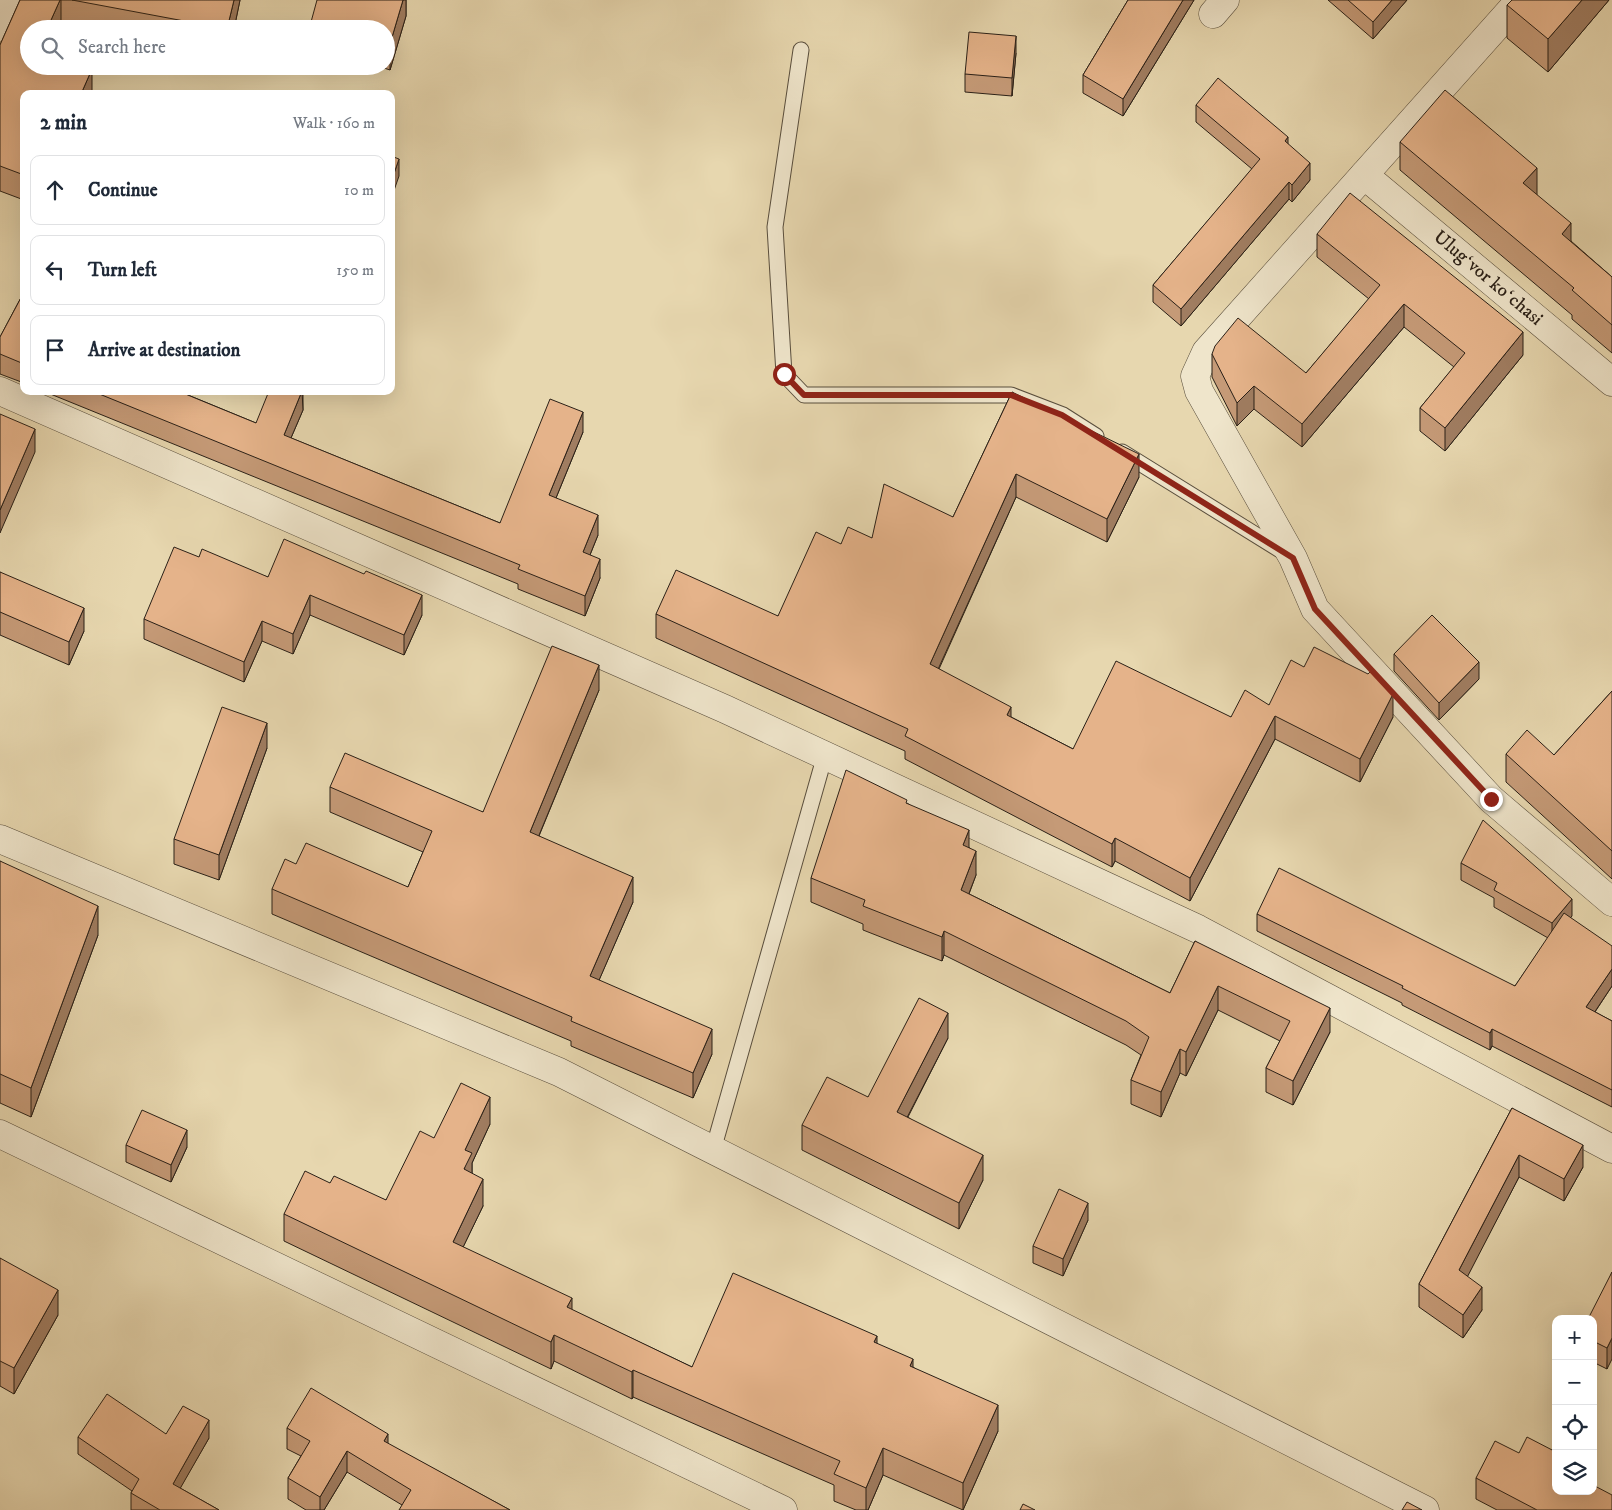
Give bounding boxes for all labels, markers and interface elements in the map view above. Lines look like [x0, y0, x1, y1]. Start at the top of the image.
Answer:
search box [20, 20, 395, 75]
icon: search [38, 34, 66, 62]
text: Search here [78, 36, 166, 59]
text: 2 min [40, 110, 87, 136]
text: Walk · 160 m [293, 113, 375, 133]
icon: ahead [41, 176, 69, 204]
text: Continue [88, 179, 158, 202]
text: 10 m [344, 180, 374, 200]
street label: Ulugʻvor koʻchasi [1429, 225, 1548, 331]
icon: left [41, 256, 69, 284]
text: Turn left [88, 259, 157, 282]
text: 150 m [336, 260, 374, 280]
icon: arrive [41, 336, 69, 364]
text: Arrive at destination [88, 339, 240, 362]
route start [773, 363, 796, 386]
route end [1480, 788, 1503, 811]
map controls [1552, 1315, 1597, 1495]
button: + [1552, 1315, 1597, 1360]
button: − [1552, 1360, 1597, 1405]
button: locate [1552, 1405, 1597, 1450]
button: layers [1552, 1450, 1597, 1495]

